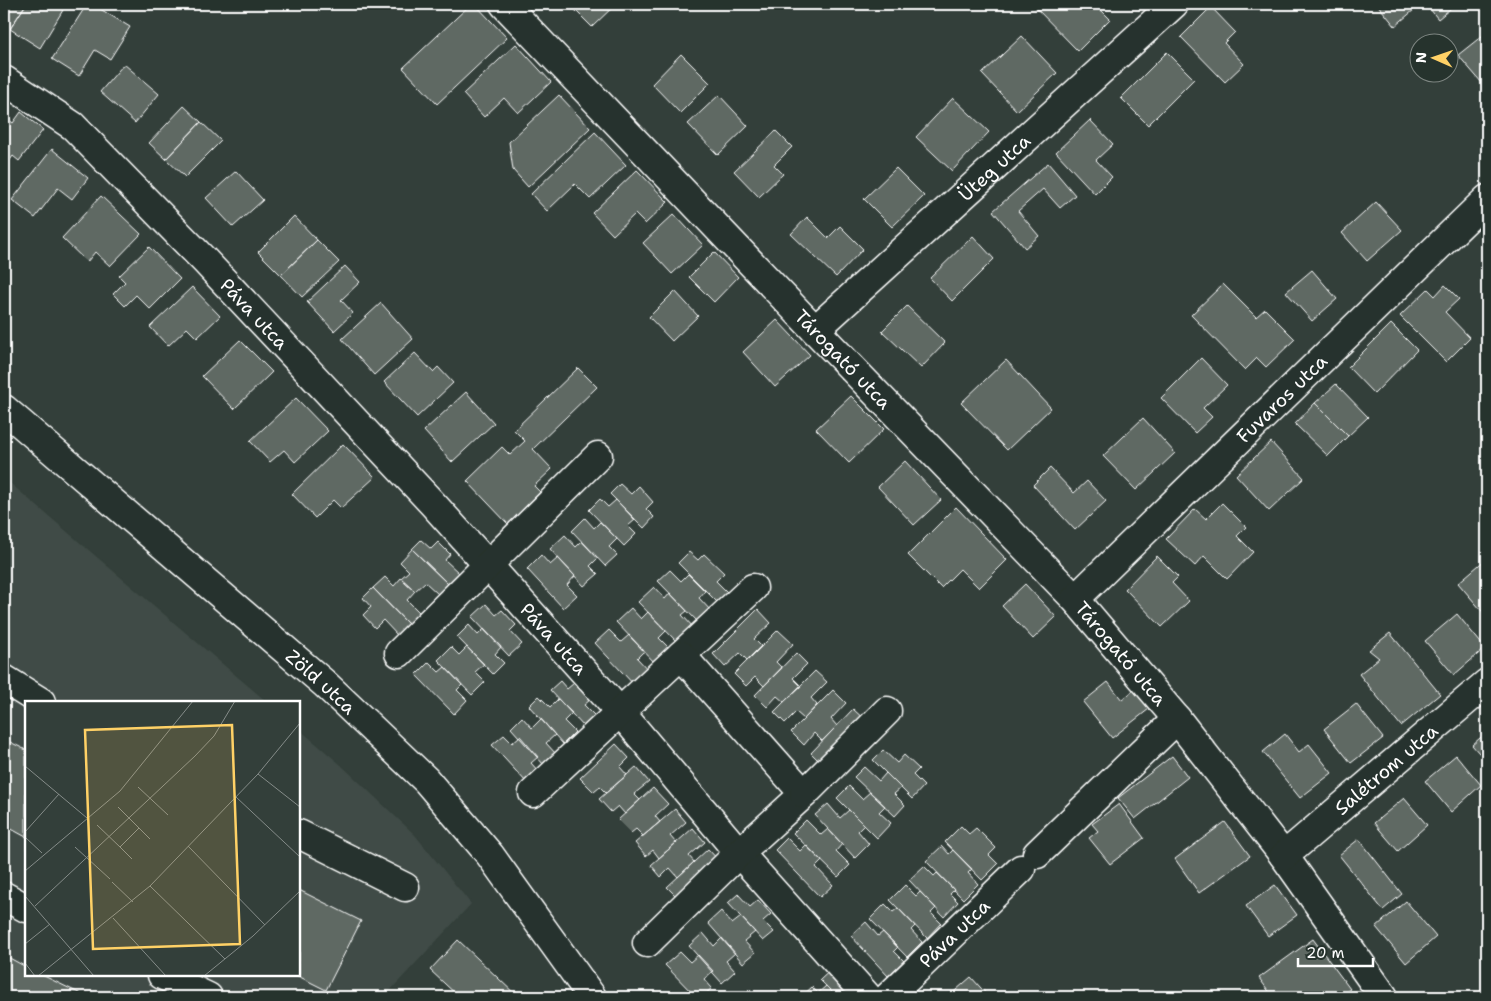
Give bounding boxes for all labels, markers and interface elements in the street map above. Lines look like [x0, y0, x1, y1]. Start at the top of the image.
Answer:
north arrow [1408, 32, 1458, 82]
text: N [1412, 52, 1430, 63]
street label: Üteg utca [953, 128, 1036, 207]
street label: Páva utca [215, 273, 294, 355]
street label: Tárogató utca [789, 304, 897, 415]
street label: Fuvaros utca [1231, 349, 1333, 449]
street label: Tárogató utca [1069, 596, 1172, 711]
street label: Páva utca [515, 597, 593, 681]
street label: Zöld utca [280, 644, 361, 720]
inset map [25, 701, 300, 976]
street label: Salétrom utca [1329, 718, 1443, 821]
street label: Páva utca [914, 894, 995, 973]
scale bar [1298, 936, 1374, 968]
text: 20 m [1306, 943, 1345, 963]

